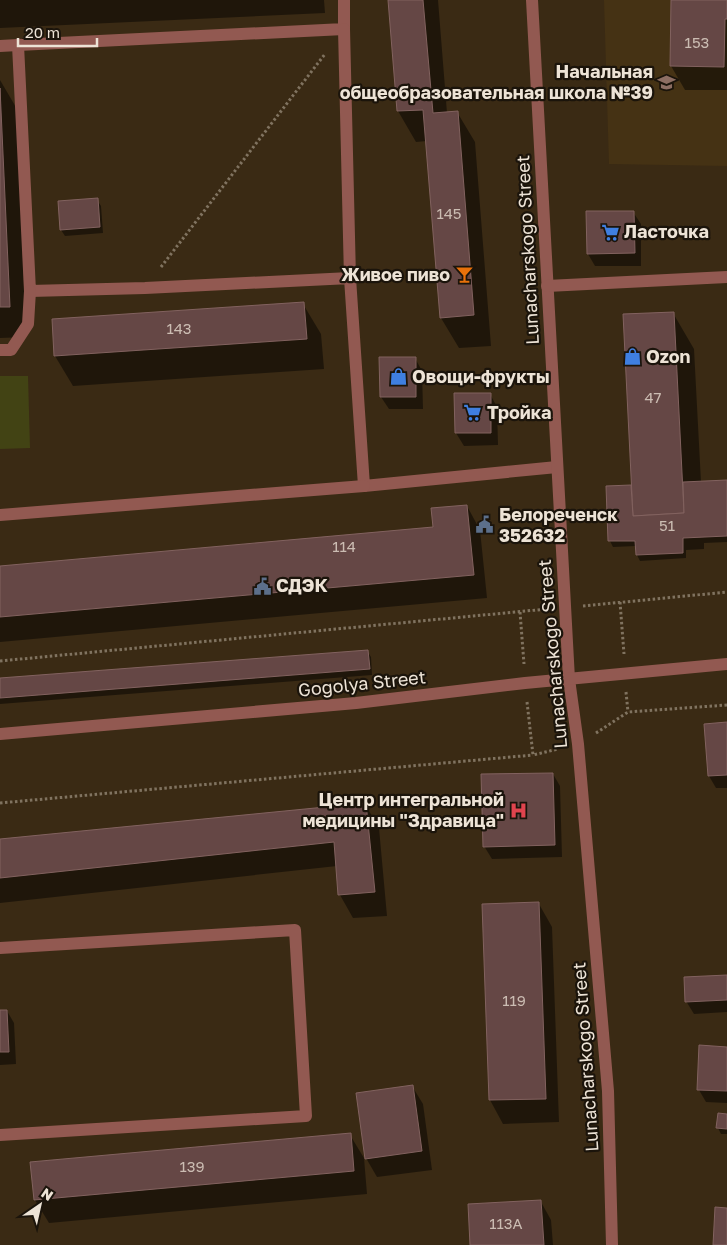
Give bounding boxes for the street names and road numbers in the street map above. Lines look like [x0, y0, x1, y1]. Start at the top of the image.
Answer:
street label: Lunacharskogo Street [511, 155, 543, 345]
street label: Lunacharskogo Street [533, 559, 571, 750]
street label: Gogolya Street [297, 665, 427, 701]
street label: Lunacharskogo Street [567, 962, 603, 1153]

